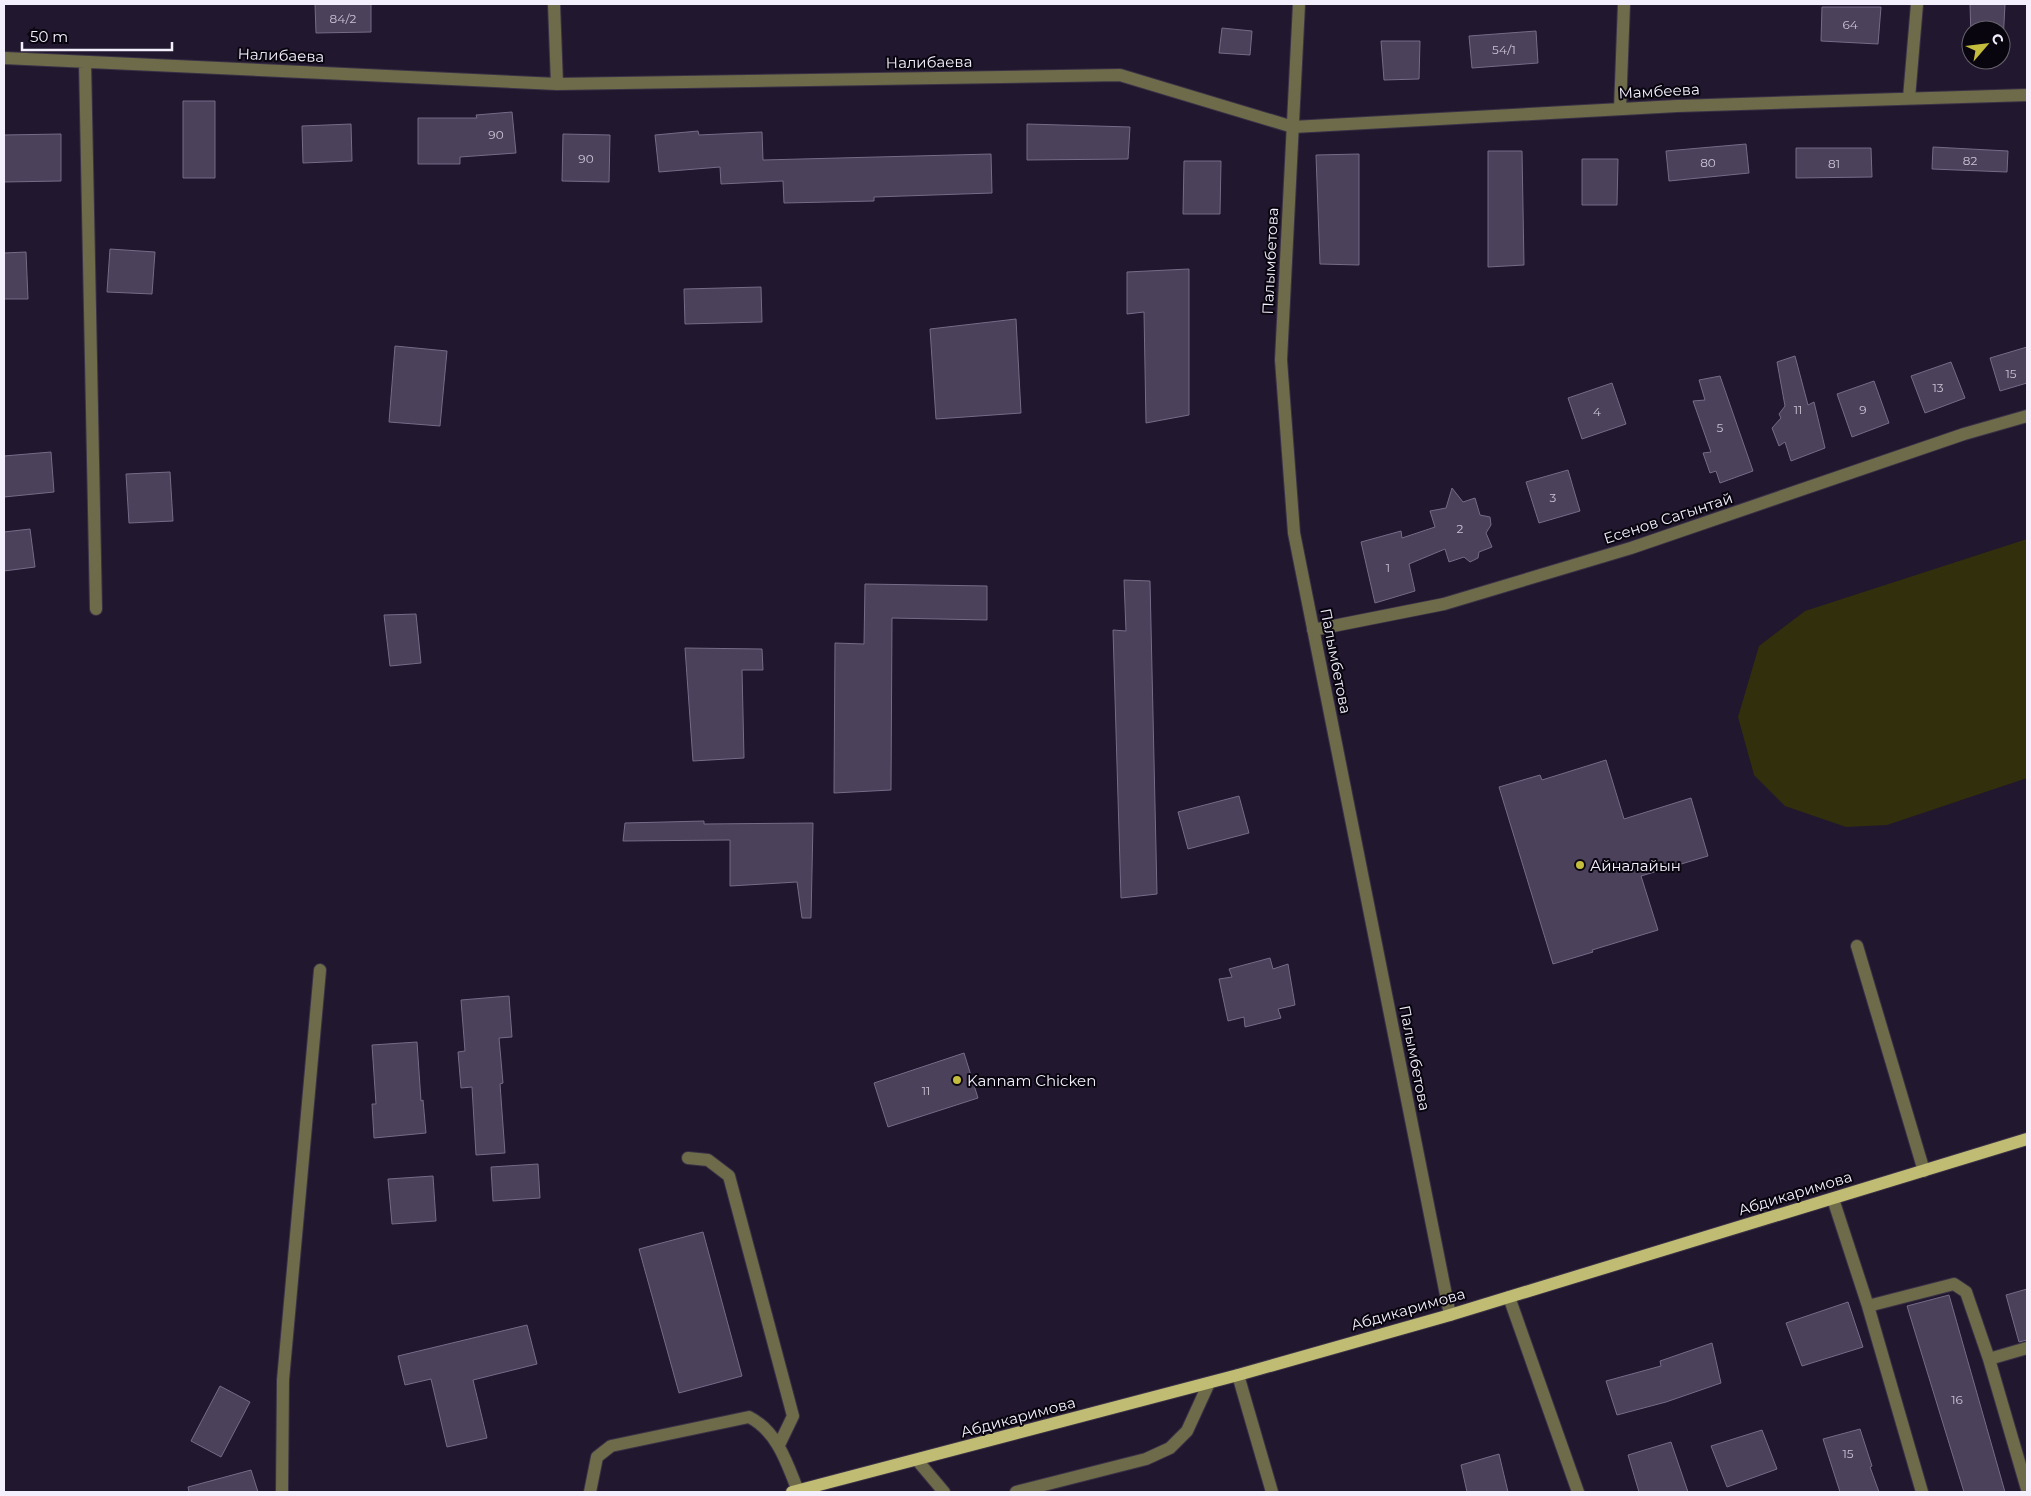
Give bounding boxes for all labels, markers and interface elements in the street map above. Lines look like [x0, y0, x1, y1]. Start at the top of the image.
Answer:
house number: 84/2 [330, 11, 357, 26]
house number: 64 [1842, 17, 1858, 32]
scale bar [22, 20, 172, 52]
north arrow [1961, 20, 2011, 70]
text: 50 m [30, 27, 68, 46]
text: С [1987, 30, 2008, 48]
house number: 54/1 [1492, 42, 1516, 57]
street label: Налибаева [237, 44, 325, 66]
street label: Налибаева [886, 52, 972, 72]
street label: Мамбеева [1618, 79, 1700, 103]
house number: 90 [488, 127, 504, 142]
house number: 90 [578, 151, 594, 166]
house number: 82 [1963, 153, 1977, 168]
house number: 80 [1700, 155, 1716, 170]
house number: 81 [1828, 156, 1840, 171]
street label: Палымбетова [1258, 207, 1282, 315]
house number: 15 [2005, 366, 2017, 381]
house number: 13 [1932, 380, 1944, 395]
house number: 11 [1794, 402, 1802, 417]
house number: 9 [1859, 402, 1867, 417]
house number: 4 [1593, 404, 1601, 419]
house number: 5 [1717, 420, 1724, 435]
street label: Есенов Сагынтай [1601, 488, 1735, 548]
house number: 3 [1550, 490, 1557, 505]
house number: 2 [1457, 521, 1464, 536]
house number: 1 [1386, 560, 1390, 575]
street label: Палымбетова [1316, 607, 1356, 715]
place label: Айналайын [1590, 856, 1681, 875]
marker: Айналайын [1574, 859, 1586, 871]
street label: Палымбетова [1395, 1004, 1435, 1112]
place label: Kannam Chicken [967, 1071, 1096, 1090]
marker: Kannam Chicken [951, 1074, 963, 1086]
house number: 11 [922, 1083, 930, 1098]
street label: Абдикаримова [1736, 1167, 1854, 1219]
street label: Абдикаримова [1349, 1284, 1467, 1334]
house number: 16 [1951, 1392, 1963, 1407]
street label: Абдикаримова [958, 1393, 1078, 1441]
house number: 15 [1842, 1446, 1854, 1461]

